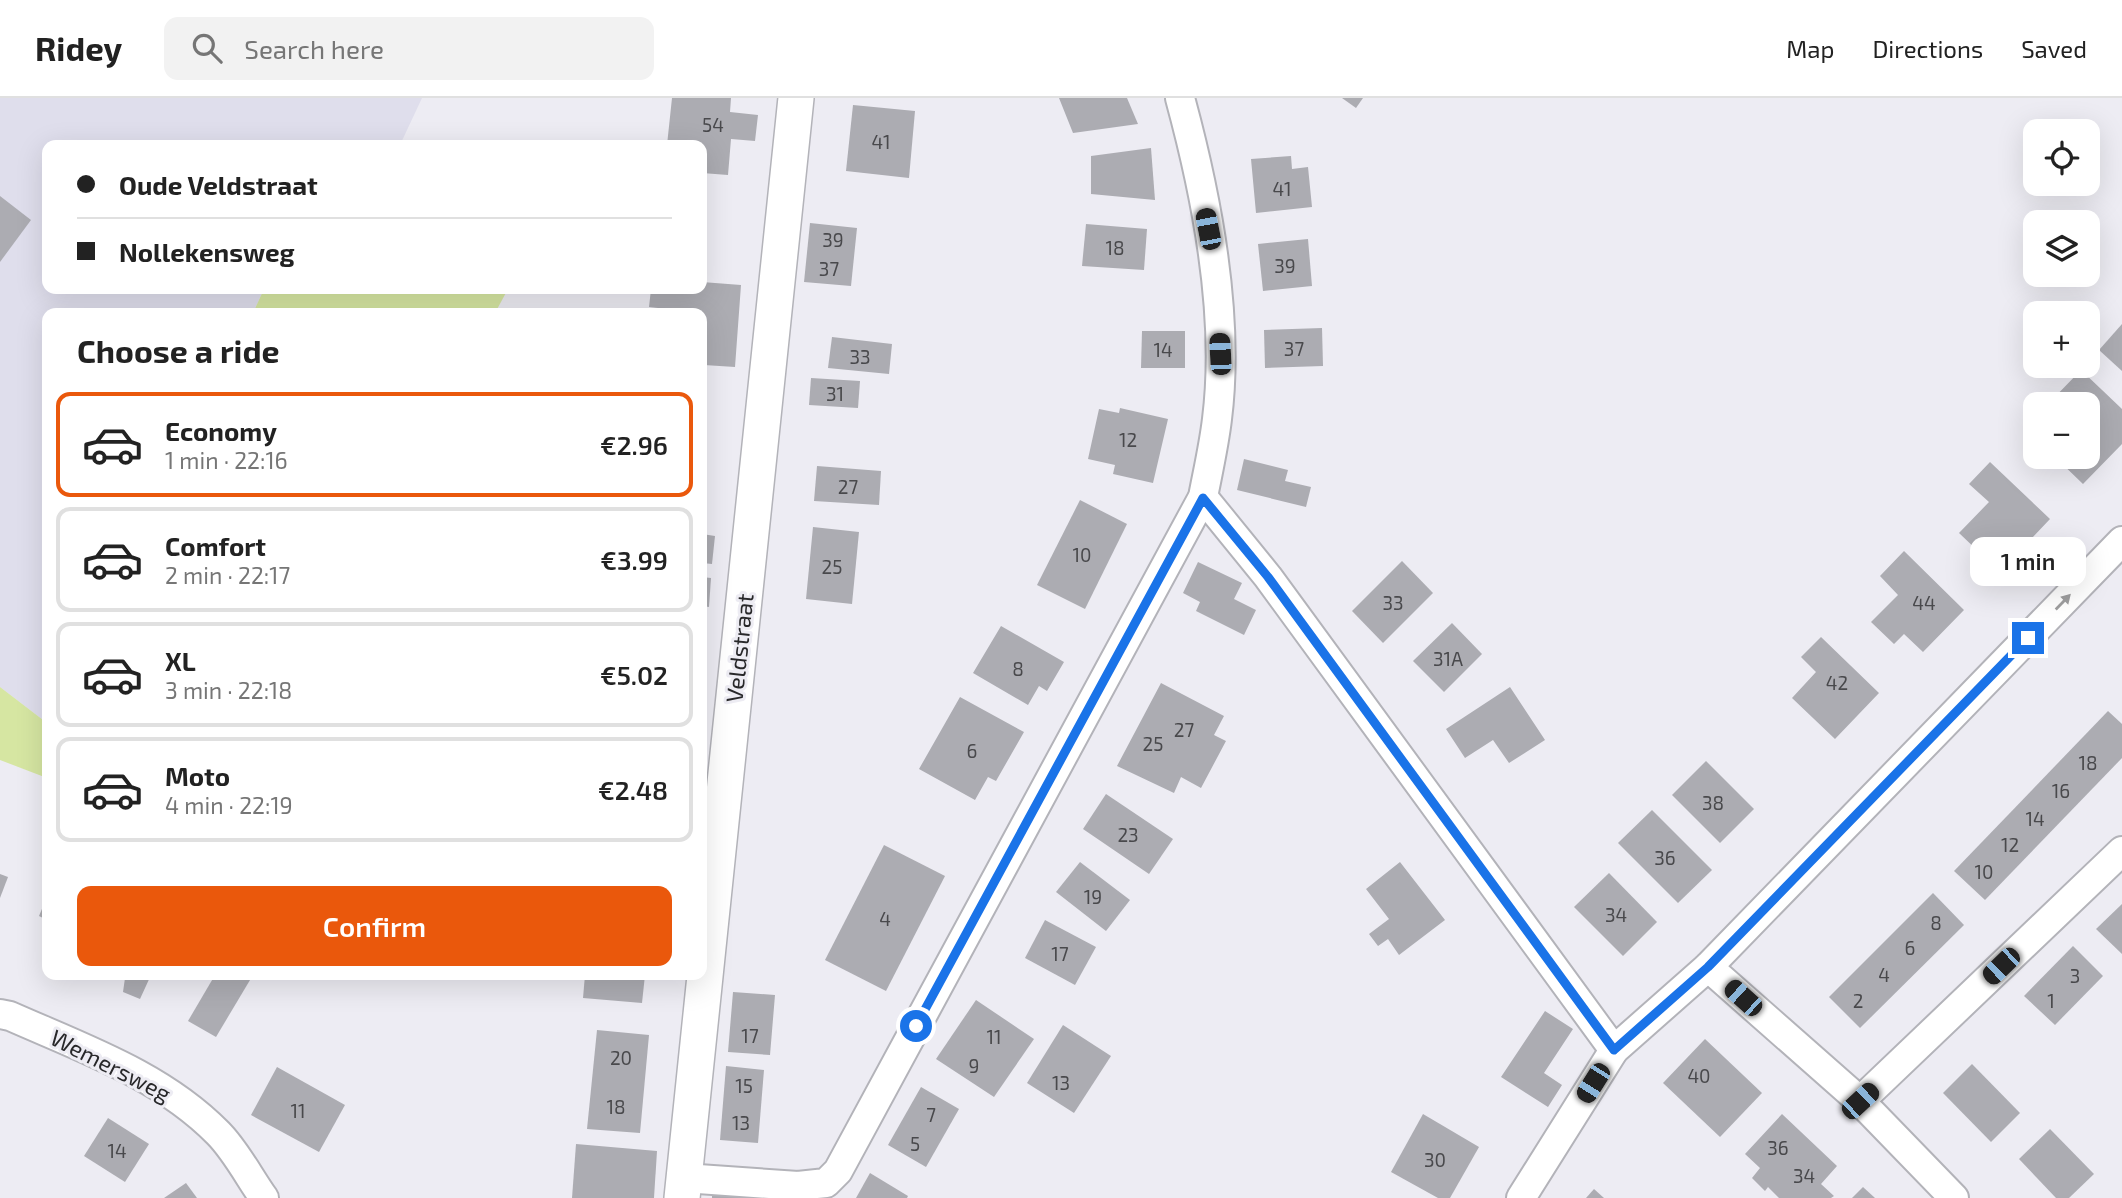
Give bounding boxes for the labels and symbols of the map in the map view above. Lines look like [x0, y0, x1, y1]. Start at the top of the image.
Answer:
house number: 54 [702, 113, 724, 136]
house number: 41 [871, 130, 891, 153]
house number: 41 [1272, 177, 1292, 200]
car [1194, 206, 1223, 252]
house number: 39 [822, 228, 844, 251]
house number: 18 [1105, 236, 1125, 259]
house number: 39 [1274, 254, 1296, 277]
house number: 37 [819, 257, 839, 280]
car [1209, 332, 1232, 376]
house number: 37 [1284, 337, 1304, 360]
house number: 14 [1153, 338, 1173, 361]
house number: 33 [849, 345, 871, 368]
house number: 31 [826, 382, 844, 405]
house number: 12 [1119, 428, 1137, 451]
house number: 27 [838, 475, 858, 498]
callout: 1 min [1970, 536, 2086, 586]
house number: 10 [1072, 543, 1092, 566]
house number: 25 [822, 555, 842, 578]
house number: 33 [1382, 591, 1404, 614]
house number: 44 [1912, 591, 1936, 614]
street label: Veldstraat [719, 592, 759, 704]
one-way arrow [2054, 593, 2071, 610]
route end [2012, 622, 2044, 654]
house number: 31A [1433, 647, 1463, 670]
house number: 8 [1012, 657, 1024, 680]
house number: 42 [1826, 671, 1848, 694]
house number: 27 [1174, 718, 1194, 741]
house number: 25 [1143, 732, 1163, 755]
house number: 6 [967, 739, 977, 762]
house number: 18 [2078, 751, 2098, 774]
house number: 16 [2052, 779, 2070, 802]
house number: 38 [1702, 791, 1724, 814]
house number: 14 [2025, 807, 2045, 830]
house number: 23 [1117, 823, 1139, 846]
house number: 12 [2001, 833, 2019, 856]
house number: 36 [1654, 846, 1676, 869]
house number: 10 [1974, 860, 1994, 883]
house number: 19 [1084, 885, 1102, 908]
house number: 34 [1605, 903, 1627, 926]
house number: 4 [879, 907, 891, 930]
house number: 8 [1930, 911, 1942, 934]
house number: 6 [1905, 936, 1915, 959]
house number: 17 [1051, 942, 1069, 965]
car [1979, 944, 2024, 988]
house number: 4 [1878, 963, 1890, 986]
house number: 3 [2070, 964, 2080, 987]
car [1721, 976, 1766, 1020]
house number: 2 [1853, 989, 1863, 1012]
house number: 1 [2047, 989, 2055, 1012]
route start [900, 1010, 932, 1042]
street label: Wemersweg [46, 1023, 176, 1107]
house number: 17 [741, 1024, 759, 1047]
house number: 11 [986, 1025, 1002, 1048]
house number: 20 [610, 1046, 632, 1069]
house number: 9 [969, 1054, 979, 1077]
car [1573, 1060, 1614, 1106]
house number: 40 [1687, 1064, 1711, 1087]
house number: 13 [1052, 1071, 1070, 1094]
house number: 15 [735, 1074, 753, 1097]
car [1838, 1079, 1883, 1123]
house number: 18 [606, 1095, 626, 1118]
house number: 11 [290, 1099, 306, 1122]
house number: 7 [926, 1103, 936, 1126]
house number: 13 [732, 1111, 750, 1134]
house number: 5 [910, 1132, 920, 1155]
house number: 36 [1767, 1136, 1789, 1159]
house number: 14 [107, 1139, 127, 1162]
house number: 30 [1424, 1148, 1446, 1171]
house number: 34 [1793, 1164, 1815, 1187]

